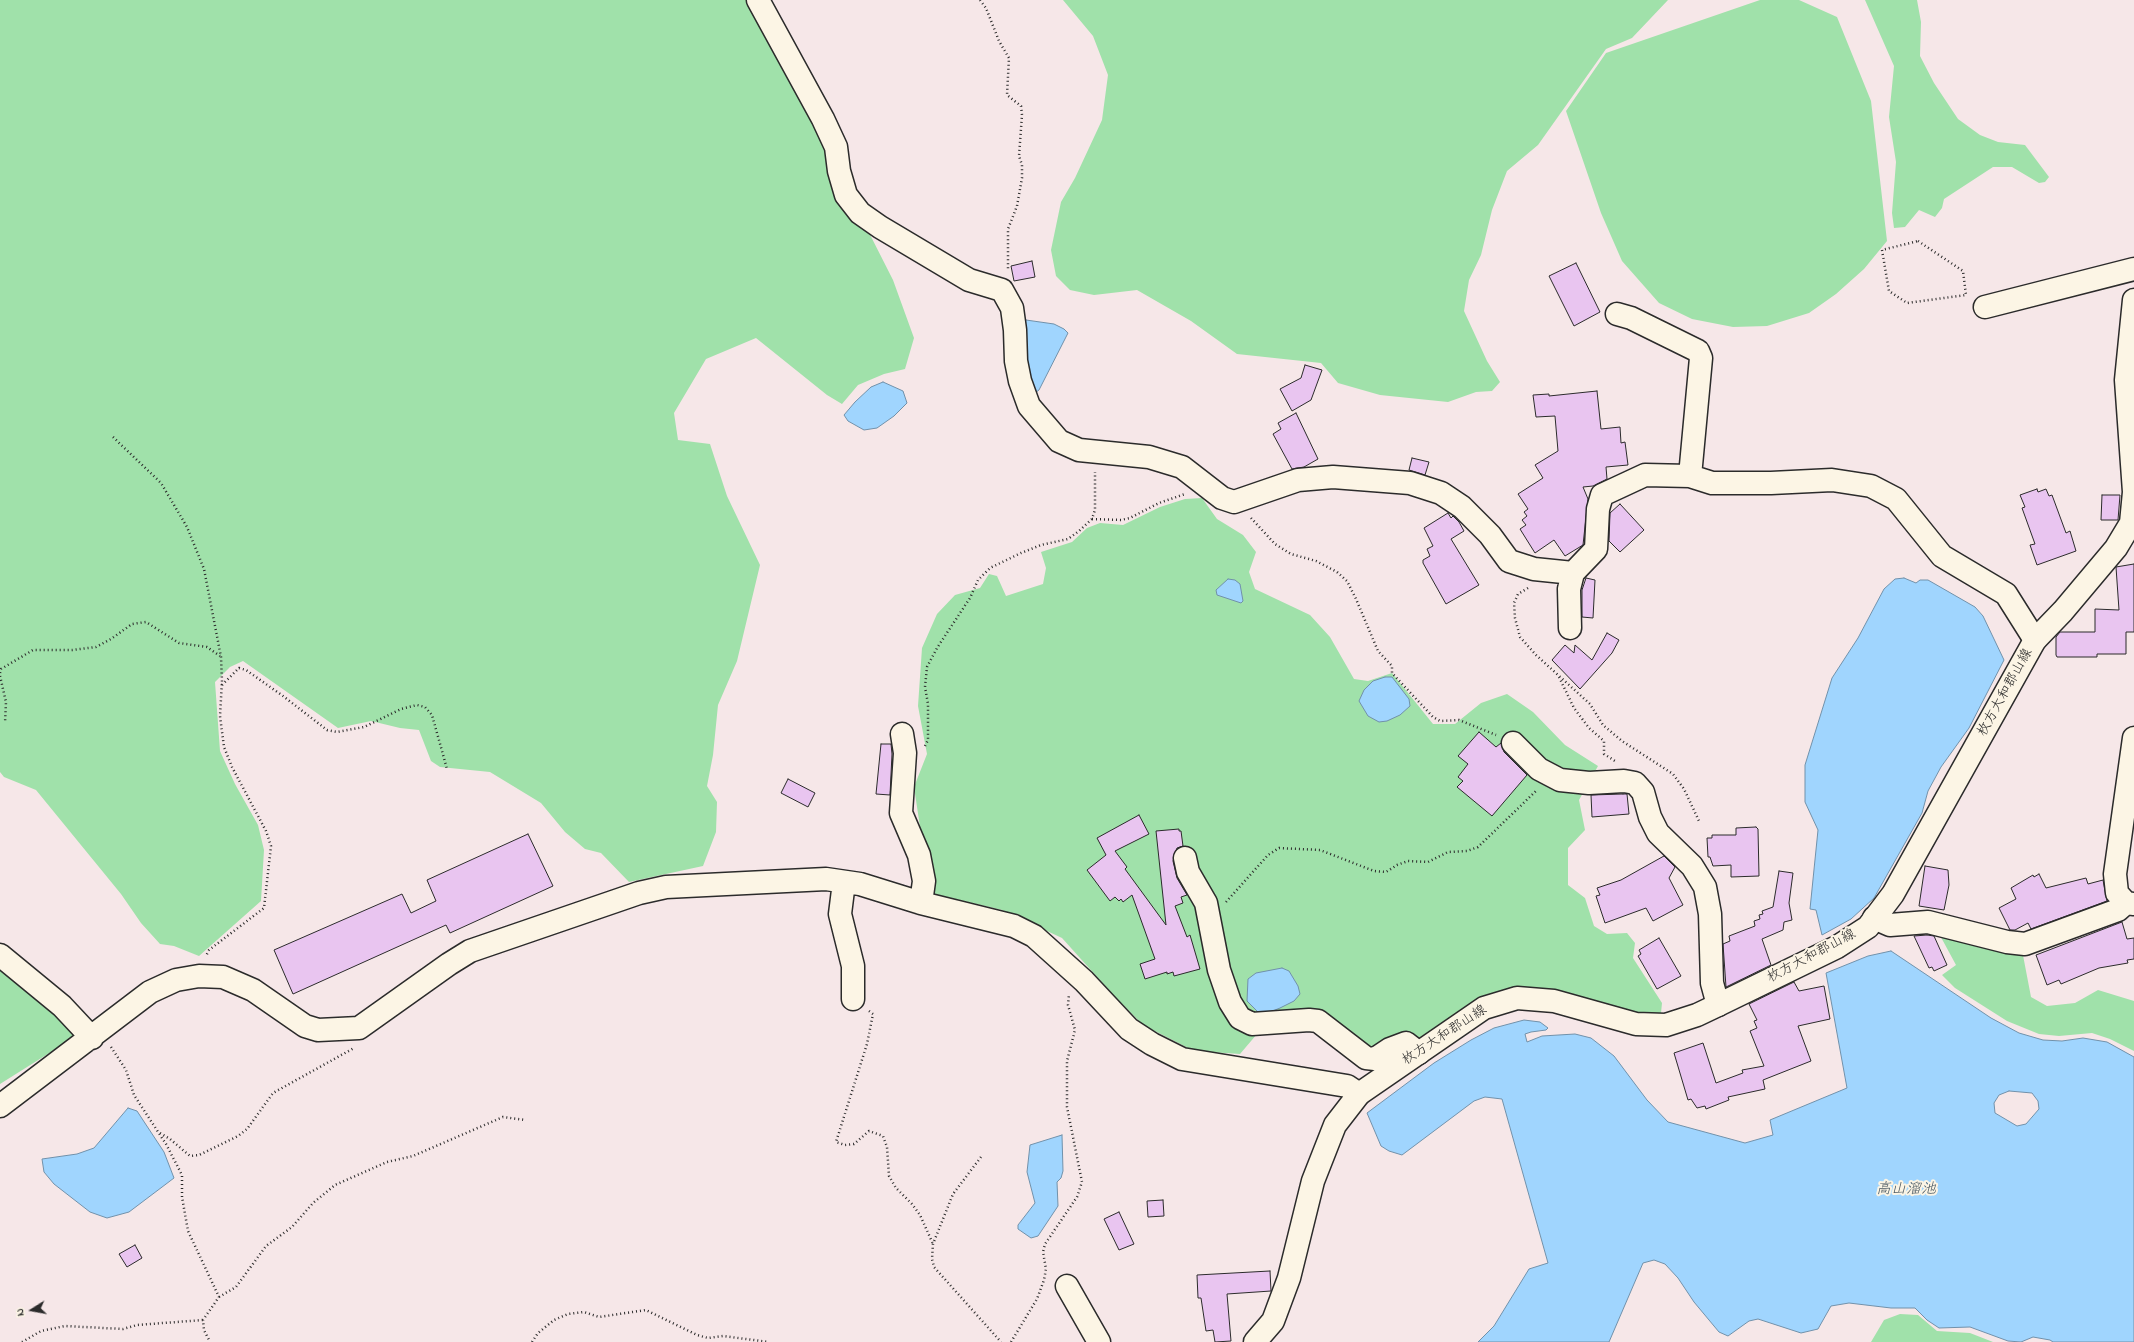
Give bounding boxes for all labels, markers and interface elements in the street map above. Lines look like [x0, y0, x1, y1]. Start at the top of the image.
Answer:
street label: 枚方大和郡山線 [1975, 646, 2037, 740]
street label: 枚方大和郡山線 [1765, 927, 1859, 987]
street label: 枚方大和郡山線 [1399, 1002, 1491, 1070]
water label: 高山溜池 [1876, 1182, 1936, 1200]
north arrow [12, 1290, 52, 1330]
text: N [12, 1307, 29, 1317]

